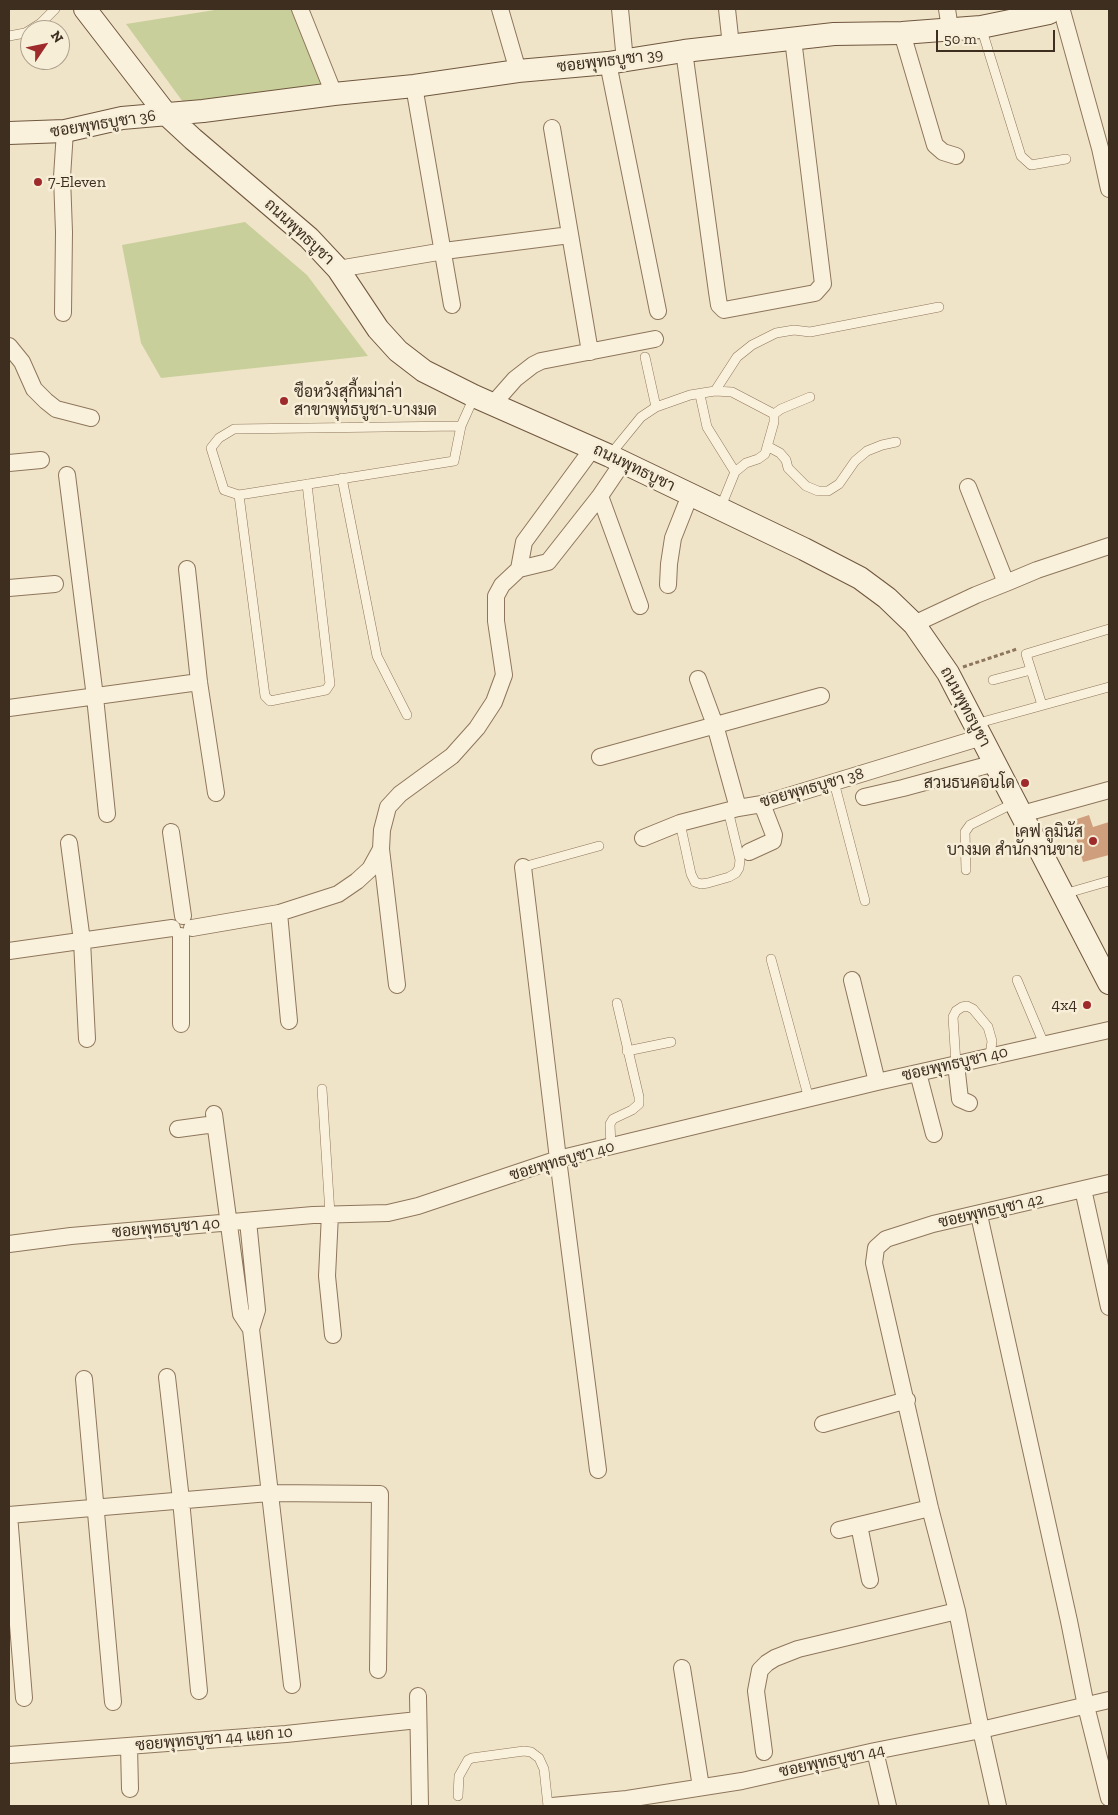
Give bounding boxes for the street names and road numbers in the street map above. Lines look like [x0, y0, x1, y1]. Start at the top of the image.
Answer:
street label: ซอยพุทธบูชา 39 [556, 45, 664, 77]
street label: ซอยพุทธบูชา 36 [49, 106, 157, 142]
street label: ถนนพุทธบูชา [260, 195, 338, 269]
street label: ถนนพุทธบูชา [590, 440, 678, 496]
street label: ถนนพุทธบูชา [936, 664, 994, 750]
street label: ซอยพุทธบูชา 38 [758, 764, 866, 812]
street label: ซอยพุทธบูชา 40 [900, 1042, 1010, 1086]
street label: ซอยพุทธบูชา 40 [507, 1137, 617, 1185]
street label: ซอยพุทธบูชา 42 [937, 1190, 1045, 1232]
street label: ซอยพุทธบูชา 40 [111, 1214, 221, 1242]
street label: ซอยพุทธบูชา 44 แยก 10 [134, 1723, 294, 1755]
street label: ซอยพุทธบูชา 44 [777, 1740, 887, 1782]

